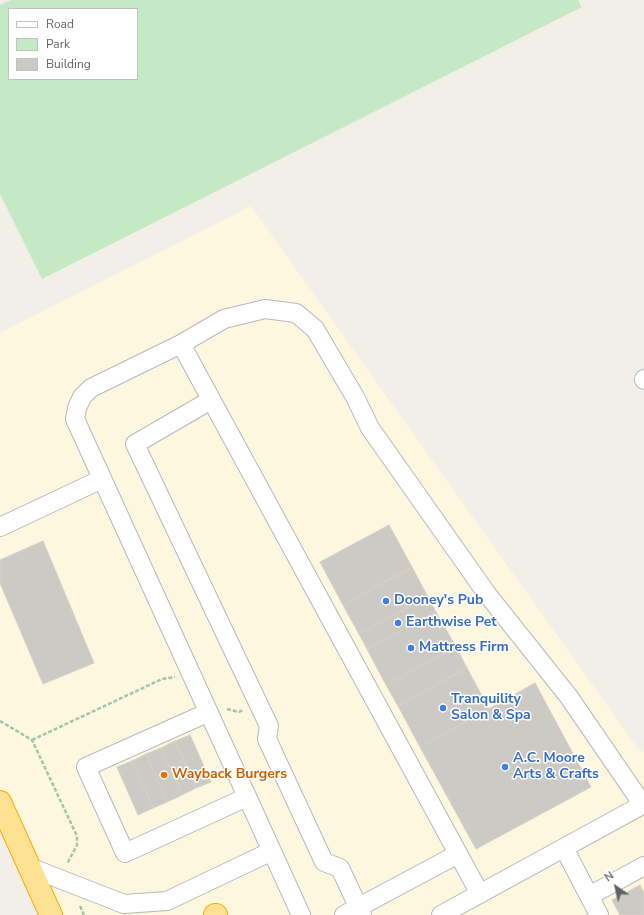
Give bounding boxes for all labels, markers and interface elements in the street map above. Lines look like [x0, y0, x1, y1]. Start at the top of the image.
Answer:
legend [8, 8, 138, 80]
text: Road [46, 16, 74, 32]
text: Park [46, 36, 70, 52]
text: Building [46, 56, 91, 72]
place label: Dooney's Pub [394, 593, 483, 609]
marker: Dooney's Pub [381, 596, 391, 606]
place label: Earthwise Pet [406, 615, 497, 631]
marker: Earthwise Pet [393, 618, 403, 628]
place label: Mattress Firm [419, 640, 509, 656]
marker: Mattress Firm [406, 643, 416, 653]
place label: Tranquility Salon & Spa [451, 692, 531, 724]
marker: Tranquility Salon & Spa [438, 703, 448, 713]
place label: A.C. Moore Arts & Crafts [513, 751, 599, 784]
marker: A.C. Moore Arts & Crafts [500, 762, 510, 772]
place label: Wayback Burgers [172, 767, 287, 783]
marker: Wayback Burgers [159, 770, 169, 780]
north arrow [596, 867, 636, 907]
text: N [601, 868, 617, 885]

